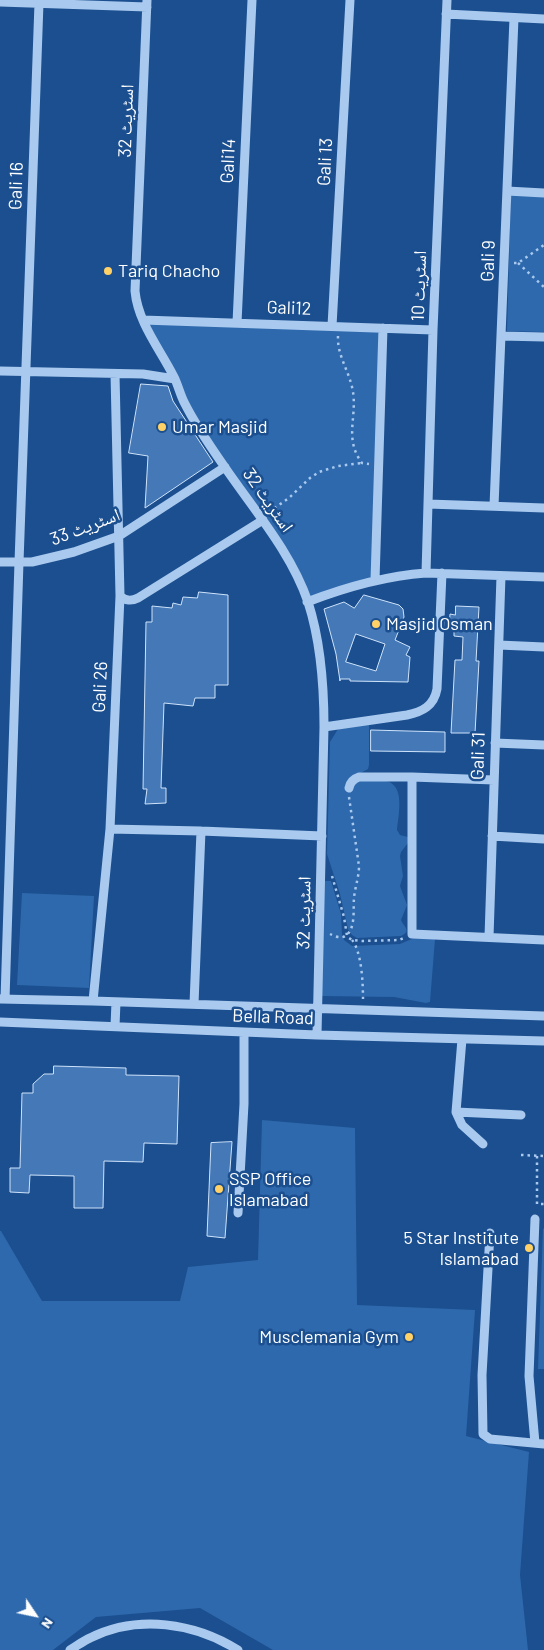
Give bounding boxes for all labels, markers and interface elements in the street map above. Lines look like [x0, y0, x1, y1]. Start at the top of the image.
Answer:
street label: اسٹریٹ 32 [114, 84, 138, 158]
street label: Gali 13 [313, 137, 337, 187]
street label: Gali14 [216, 138, 240, 184]
street label: Gali 16 [4, 162, 28, 210]
street label: Gali 9 [476, 240, 500, 282]
street label: اسٹریٹ 10 [407, 250, 431, 322]
place label: Tariq Chacho [118, 260, 220, 282]
marker: Tariq Chacho [102, 265, 114, 277]
street label: Gali12 [266, 296, 312, 320]
place label: Umar Masjid [172, 416, 267, 438]
marker: Umar Masjid [156, 421, 168, 433]
street label: اسٹریٹ 32 [238, 464, 298, 536]
street label: اسٹریٹ 33 [47, 504, 123, 550]
place label: Masjid Osman [386, 613, 493, 635]
marker: Masjid Osman [370, 618, 382, 630]
street label: Gali 26 [88, 661, 112, 713]
street label: Gali 31 [466, 732, 490, 780]
street label: اسٹریٹ 32 [293, 876, 315, 950]
street label: Bella Road [232, 1005, 314, 1029]
place label: SSP Office Islamabad [229, 1168, 311, 1210]
marker: SSP Office Islamabad [213, 1183, 225, 1195]
place label: 5 Star Institute Islamabad [404, 1227, 519, 1270]
marker: 5 Star Institute Islamabad [523, 1242, 535, 1254]
place label: Musclemania Gym [259, 1326, 399, 1348]
marker: Musclemania Gym [403, 1331, 415, 1343]
north arrow [10, 1590, 60, 1640]
text: N [38, 1615, 58, 1632]

